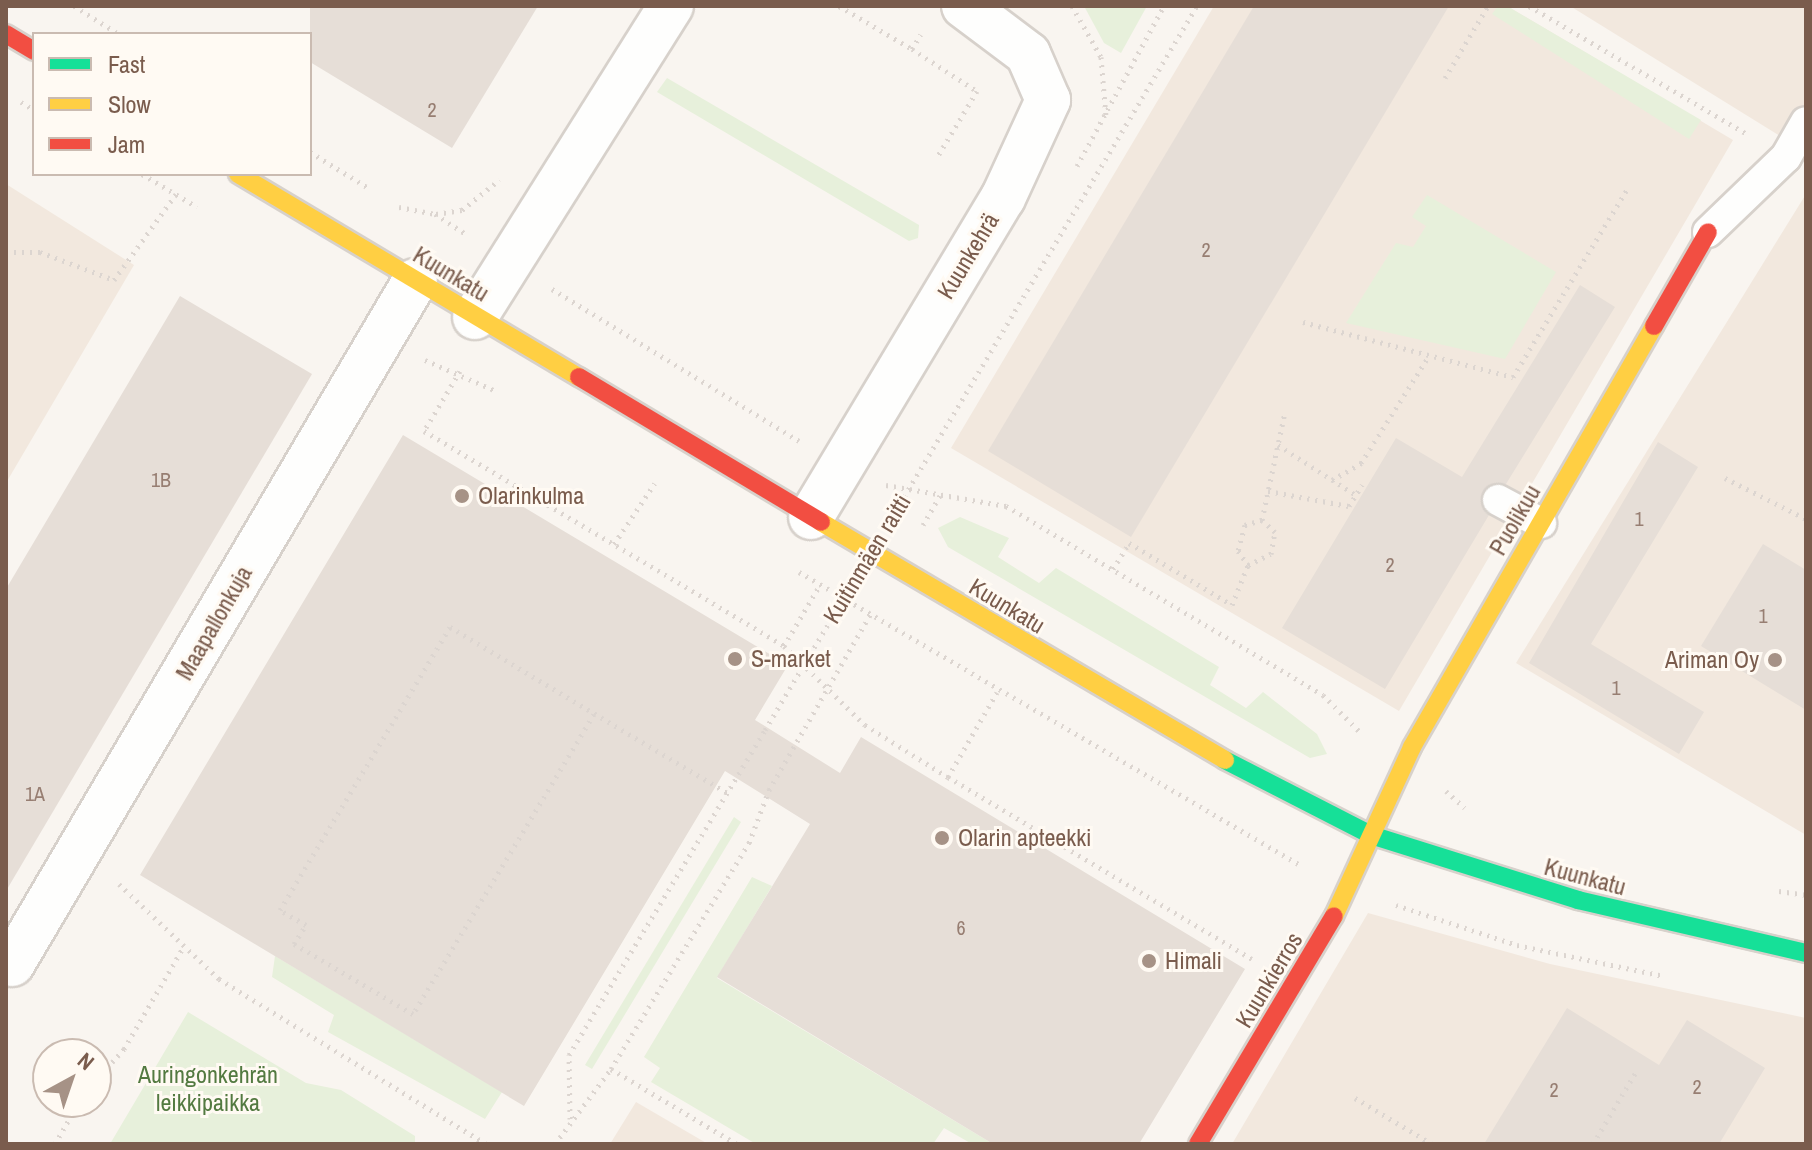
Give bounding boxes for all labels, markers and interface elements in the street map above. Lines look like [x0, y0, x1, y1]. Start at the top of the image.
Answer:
legend [32, 32, 312, 176]
text: Fast [108, 48, 145, 80]
text: Slow [108, 88, 151, 120]
house number: 2 [427, 97, 437, 121]
text: Jam [108, 128, 145, 160]
street label: Kuunkehrä [931, 208, 1005, 304]
house number: 2 [1201, 237, 1211, 261]
street label: Kuunkatu [408, 240, 494, 308]
house number: 1B [151, 467, 171, 491]
street label: Puolikuu [1483, 480, 1547, 560]
place label: Olarinkulma [478, 482, 584, 510]
marker: Olarinkulma [453, 487, 471, 505]
street label: Kuitinmäen raitti [817, 489, 917, 629]
house number: 1 [1634, 506, 1644, 530]
house number: 2 [1385, 552, 1395, 576]
street label: Maapallonkuja [170, 561, 258, 685]
street label: Kuunkatu [964, 572, 1050, 640]
house number: 1 [1758, 603, 1768, 627]
place label: S-market [751, 645, 831, 673]
place label: Ariman Oy [1665, 646, 1759, 674]
marker: S-market [726, 650, 744, 668]
marker: Ariman Oy [1766, 651, 1784, 669]
house number: 1 [1611, 675, 1621, 699]
house number: 1A [25, 781, 45, 805]
place label: Olarin apteekki [958, 824, 1091, 852]
marker: Olarin apteekki [933, 829, 951, 847]
street label: Kuunkatu [1541, 852, 1629, 902]
house number: 6 [956, 915, 966, 939]
street label: Kuunkierros [1229, 927, 1309, 1033]
place label: Himali [1165, 947, 1222, 975]
marker: Himali [1140, 952, 1158, 970]
north arrow [32, 1038, 112, 1118]
text: N [72, 1045, 101, 1077]
park label: Auringonkehrän leikkipaikka [138, 1061, 278, 1117]
house number: 2 [1692, 1074, 1702, 1098]
house number: 2 [1549, 1077, 1559, 1101]

